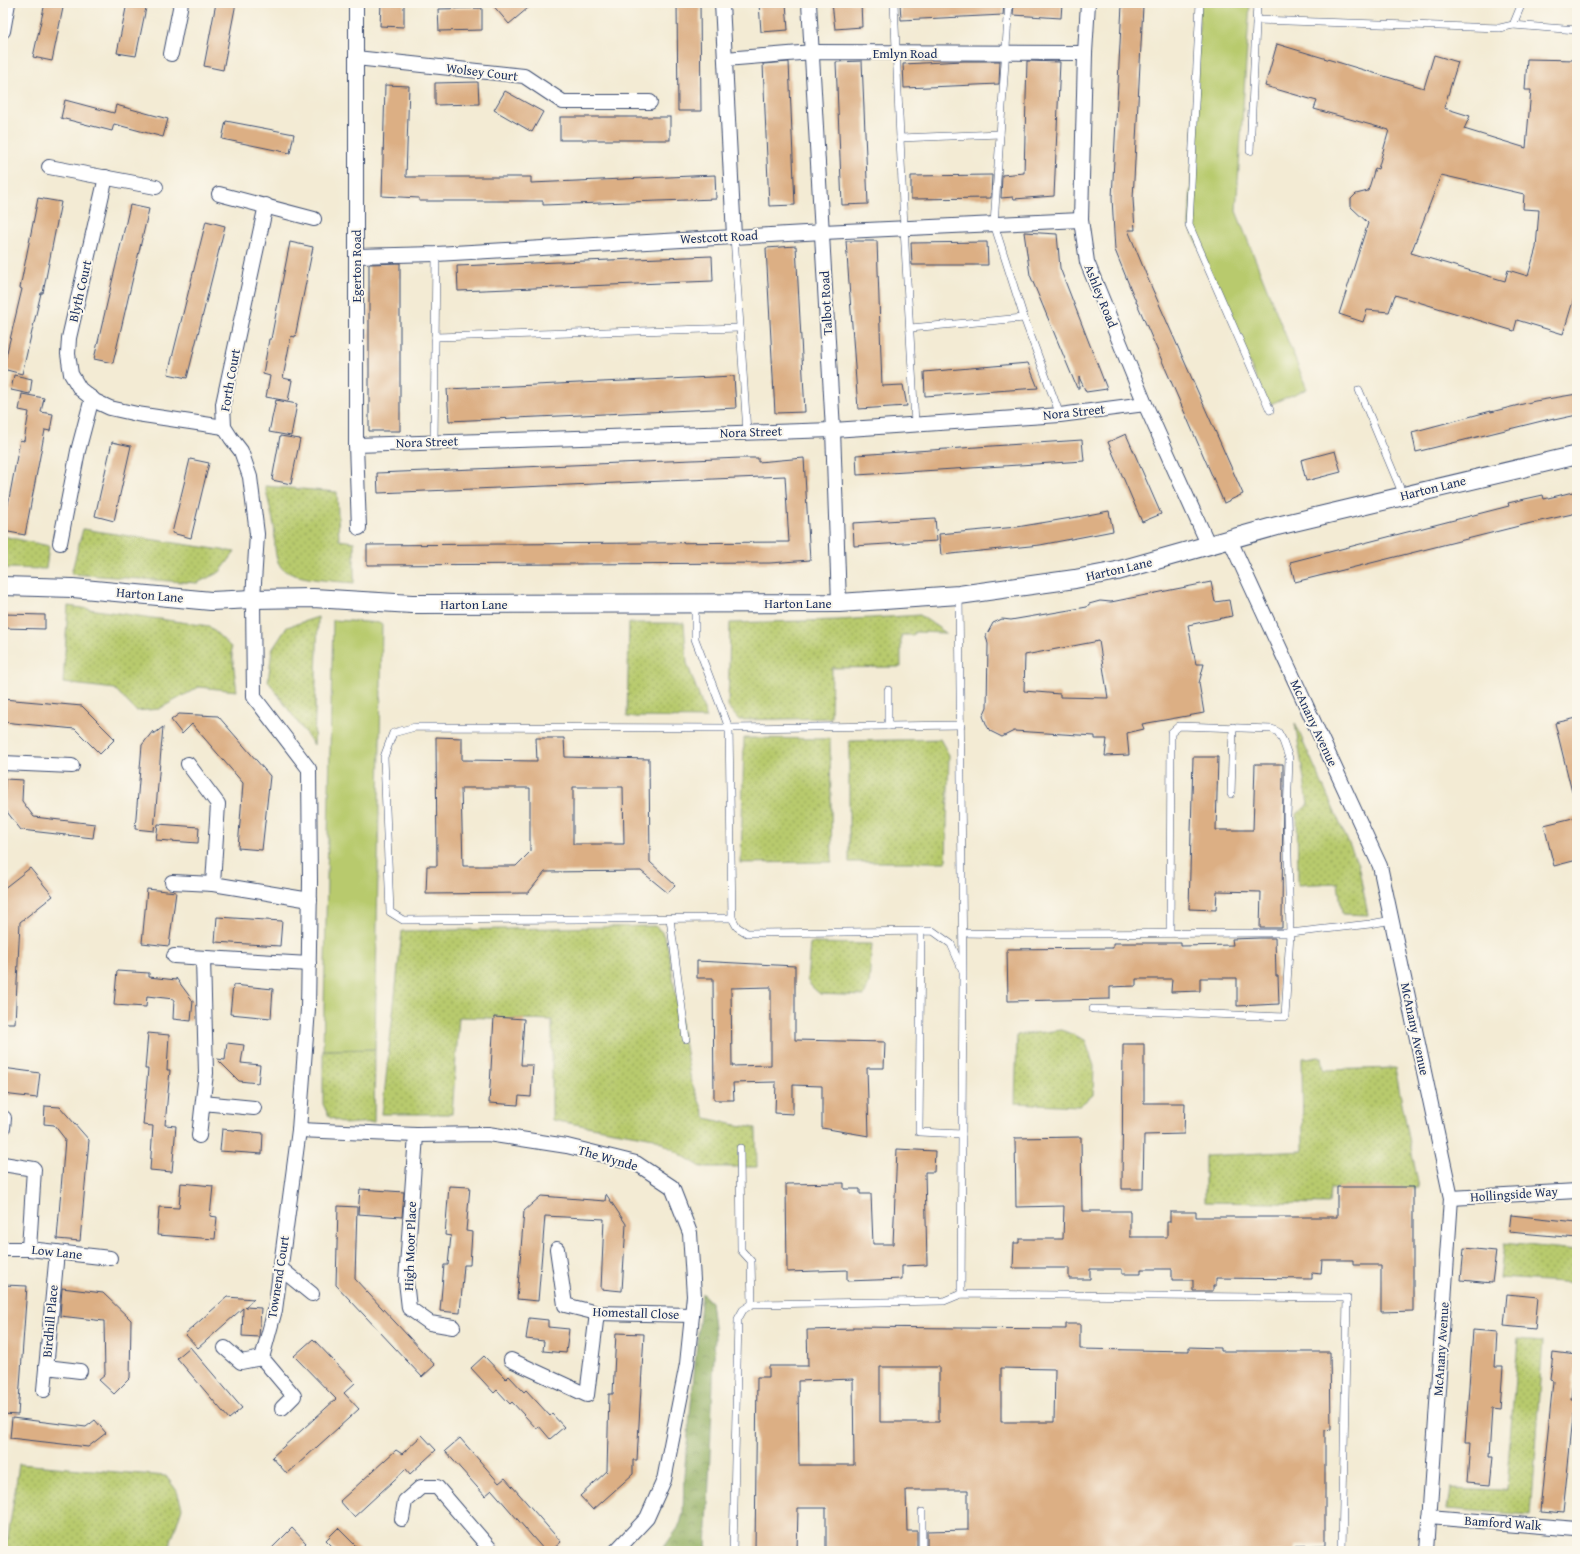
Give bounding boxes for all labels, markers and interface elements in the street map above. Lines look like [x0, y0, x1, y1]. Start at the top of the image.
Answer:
street label: Emlyn Road [873, 44, 937, 63]
street label: Wolsey Court [445, 58, 519, 86]
street label: Westcott Road [680, 225, 759, 249]
street label: Egerton Road [347, 229, 366, 303]
street label: Blyth Court [64, 258, 96, 324]
street label: Ashley Road [1080, 262, 1122, 331]
street label: Talbot Road [815, 270, 837, 336]
street label: Forth Court [215, 347, 245, 413]
street label: Nora Street [1042, 399, 1106, 425]
street label: Nora Street [720, 421, 783, 443]
street label: Nora Street [396, 431, 459, 453]
street label: Harton Lane [1398, 471, 1468, 505]
street label: Harton Lane [1084, 552, 1154, 586]
street label: Harton Lane [116, 583, 184, 607]
street label: Harton Lane [764, 594, 832, 613]
street label: Harton Lane [440, 595, 508, 614]
street label: McAnany Avenue [1285, 676, 1343, 770]
street label: McAnany Avenue [1396, 981, 1434, 1077]
street label: The Wynde [576, 1140, 640, 1176]
street label: Hollingside Way [1470, 1181, 1559, 1207]
street label: High Moor Place [399, 1201, 421, 1291]
street label: Townend Court [262, 1234, 294, 1320]
street label: Low Lane [31, 1240, 83, 1264]
street label: Birdhill Place [37, 1284, 63, 1358]
street label: McAnany Avenue [1428, 1301, 1454, 1397]
street label: Homestall Close [592, 1302, 680, 1324]
street label: Bamford Walk [1464, 1511, 1542, 1535]

